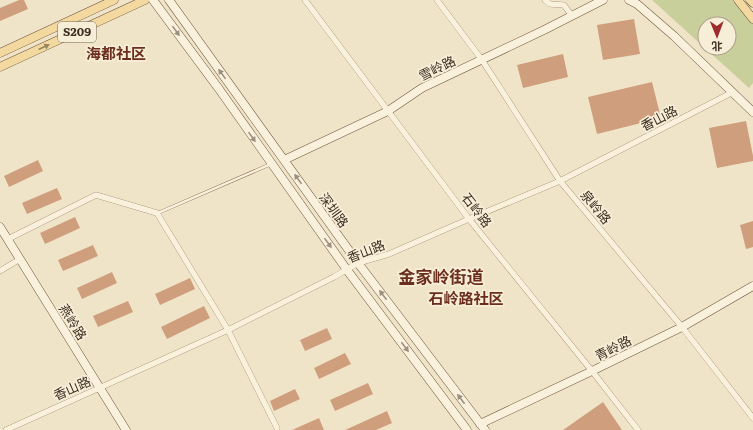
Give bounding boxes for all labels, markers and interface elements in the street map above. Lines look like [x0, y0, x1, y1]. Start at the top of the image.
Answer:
north arrow [697, 16, 737, 56]
road number: S209 [58, 22, 96, 42]
one-way arrow [172, 26, 180, 37]
text: 北 [712, 39, 723, 55]
district label: 海都社区 [86, 41, 146, 64]
one-way arrow [38, 44, 49, 50]
street label: 雪岭路 [415, 50, 458, 85]
one-way arrow [218, 68, 226, 79]
street label: 香山路 [637, 100, 680, 135]
one-way arrow [248, 131, 256, 142]
one-way arrow [294, 174, 302, 184]
street label: 泉岭路 [577, 186, 616, 228]
street label: 深圳路 [315, 188, 354, 231]
street label: 石岭路 [458, 188, 497, 231]
street label: 香山路 [344, 235, 387, 266]
one-way arrow [324, 237, 332, 248]
district label: 金家岭街道 [399, 263, 484, 288]
district label: 石岭路社区 [428, 286, 504, 309]
one-way arrow [378, 290, 387, 301]
street label: 燕岭路 [55, 300, 92, 343]
street label: 青岭路 [591, 330, 634, 365]
one-way arrow [401, 342, 409, 353]
street label: 香山路 [50, 371, 93, 404]
one-way arrow [458, 394, 466, 404]

